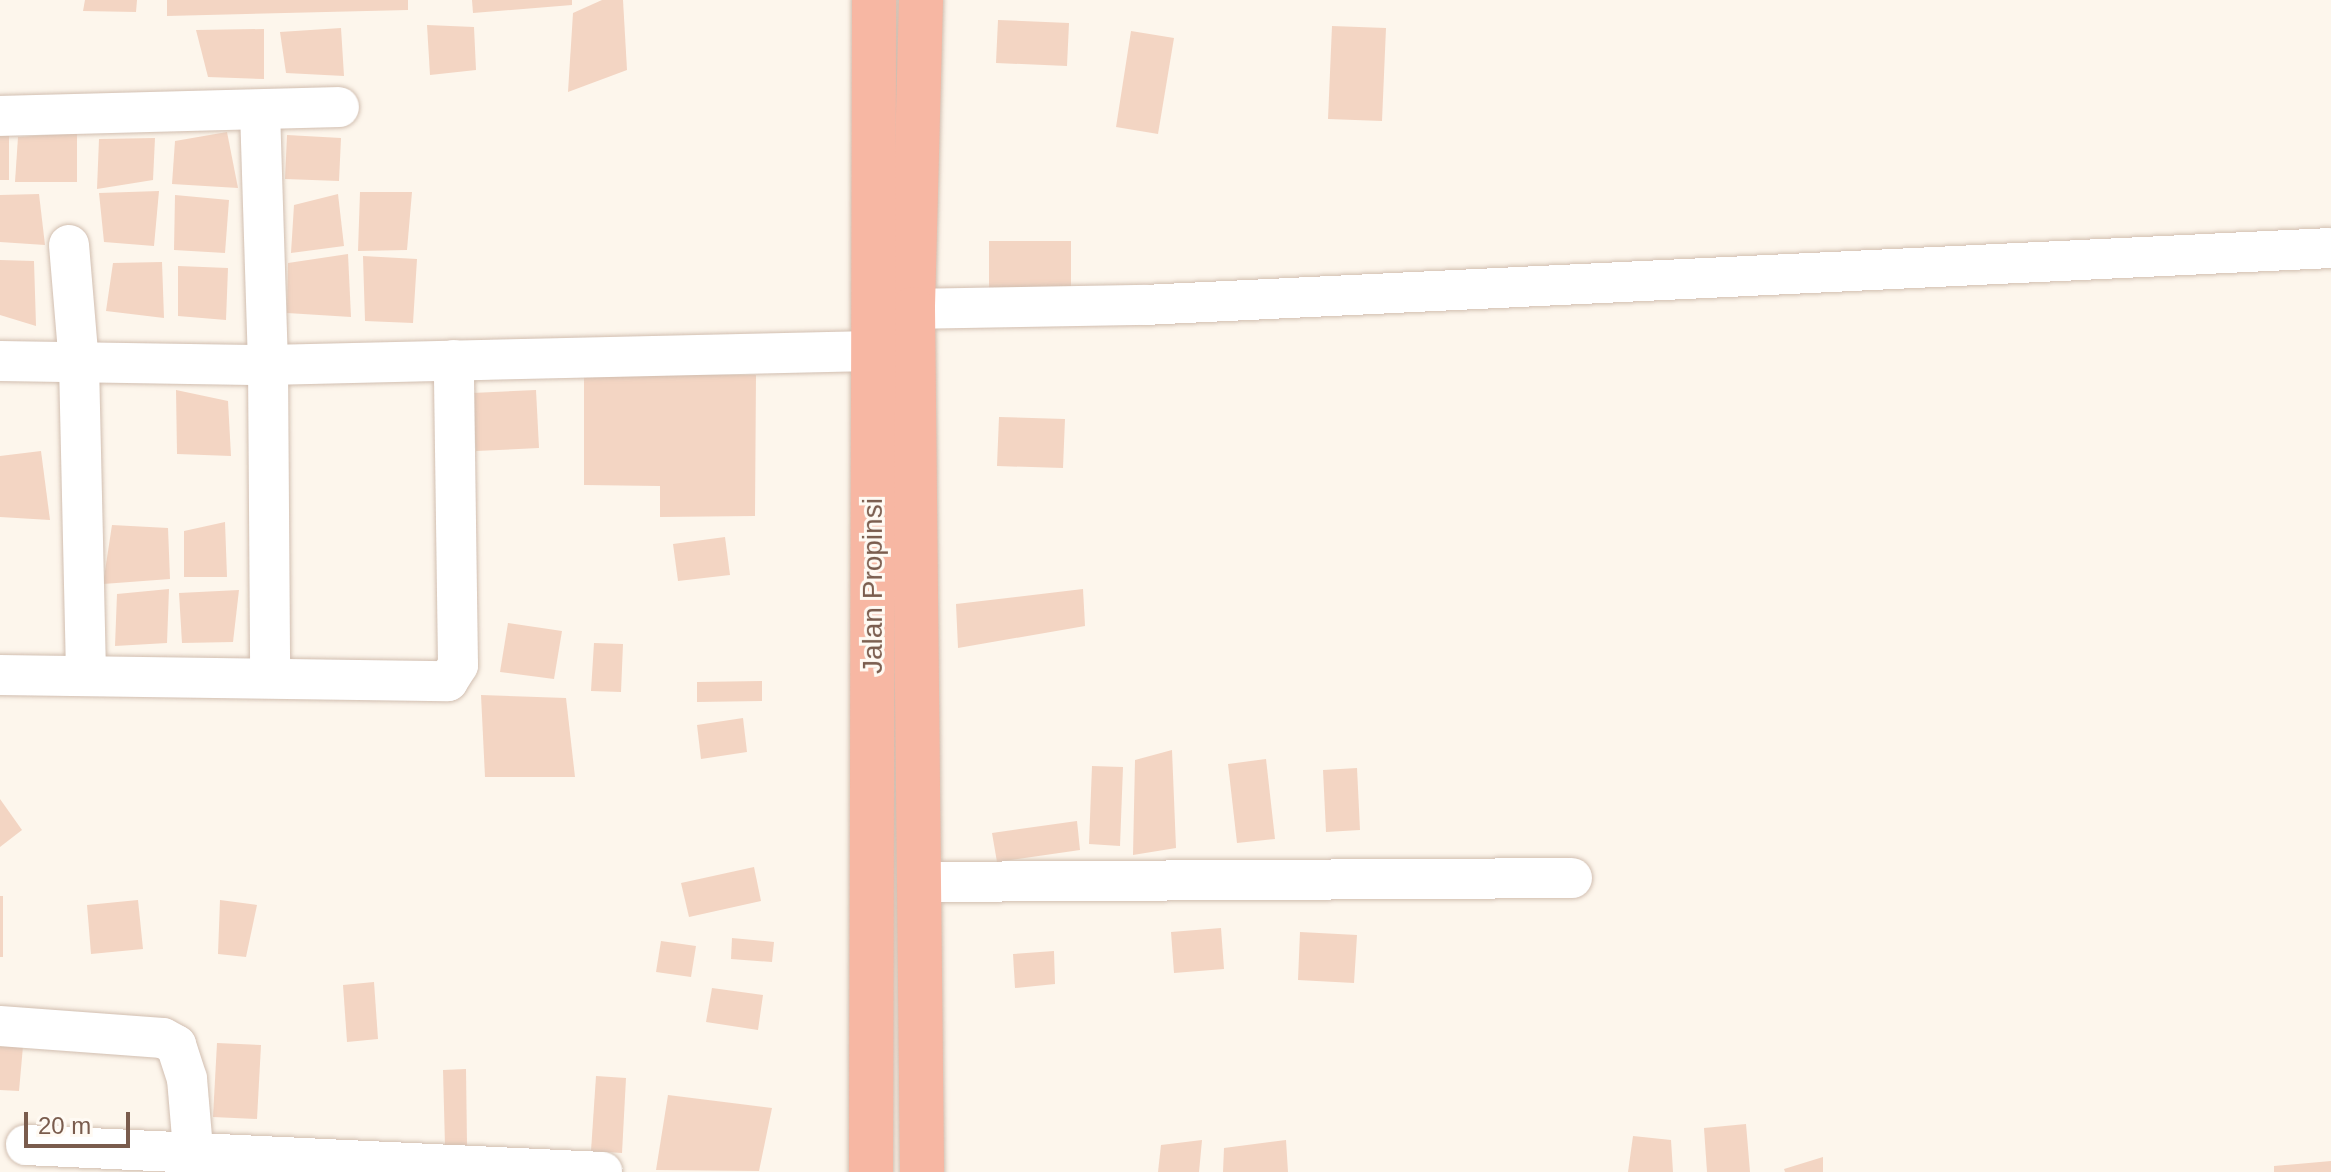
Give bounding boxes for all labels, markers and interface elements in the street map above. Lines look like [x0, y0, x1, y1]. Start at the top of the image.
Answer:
street label: Jalan Propinsi [856, 498, 890, 674]
scale bar [28, 1096, 134, 1146]
text: 20 m [38, 1112, 91, 1139]

